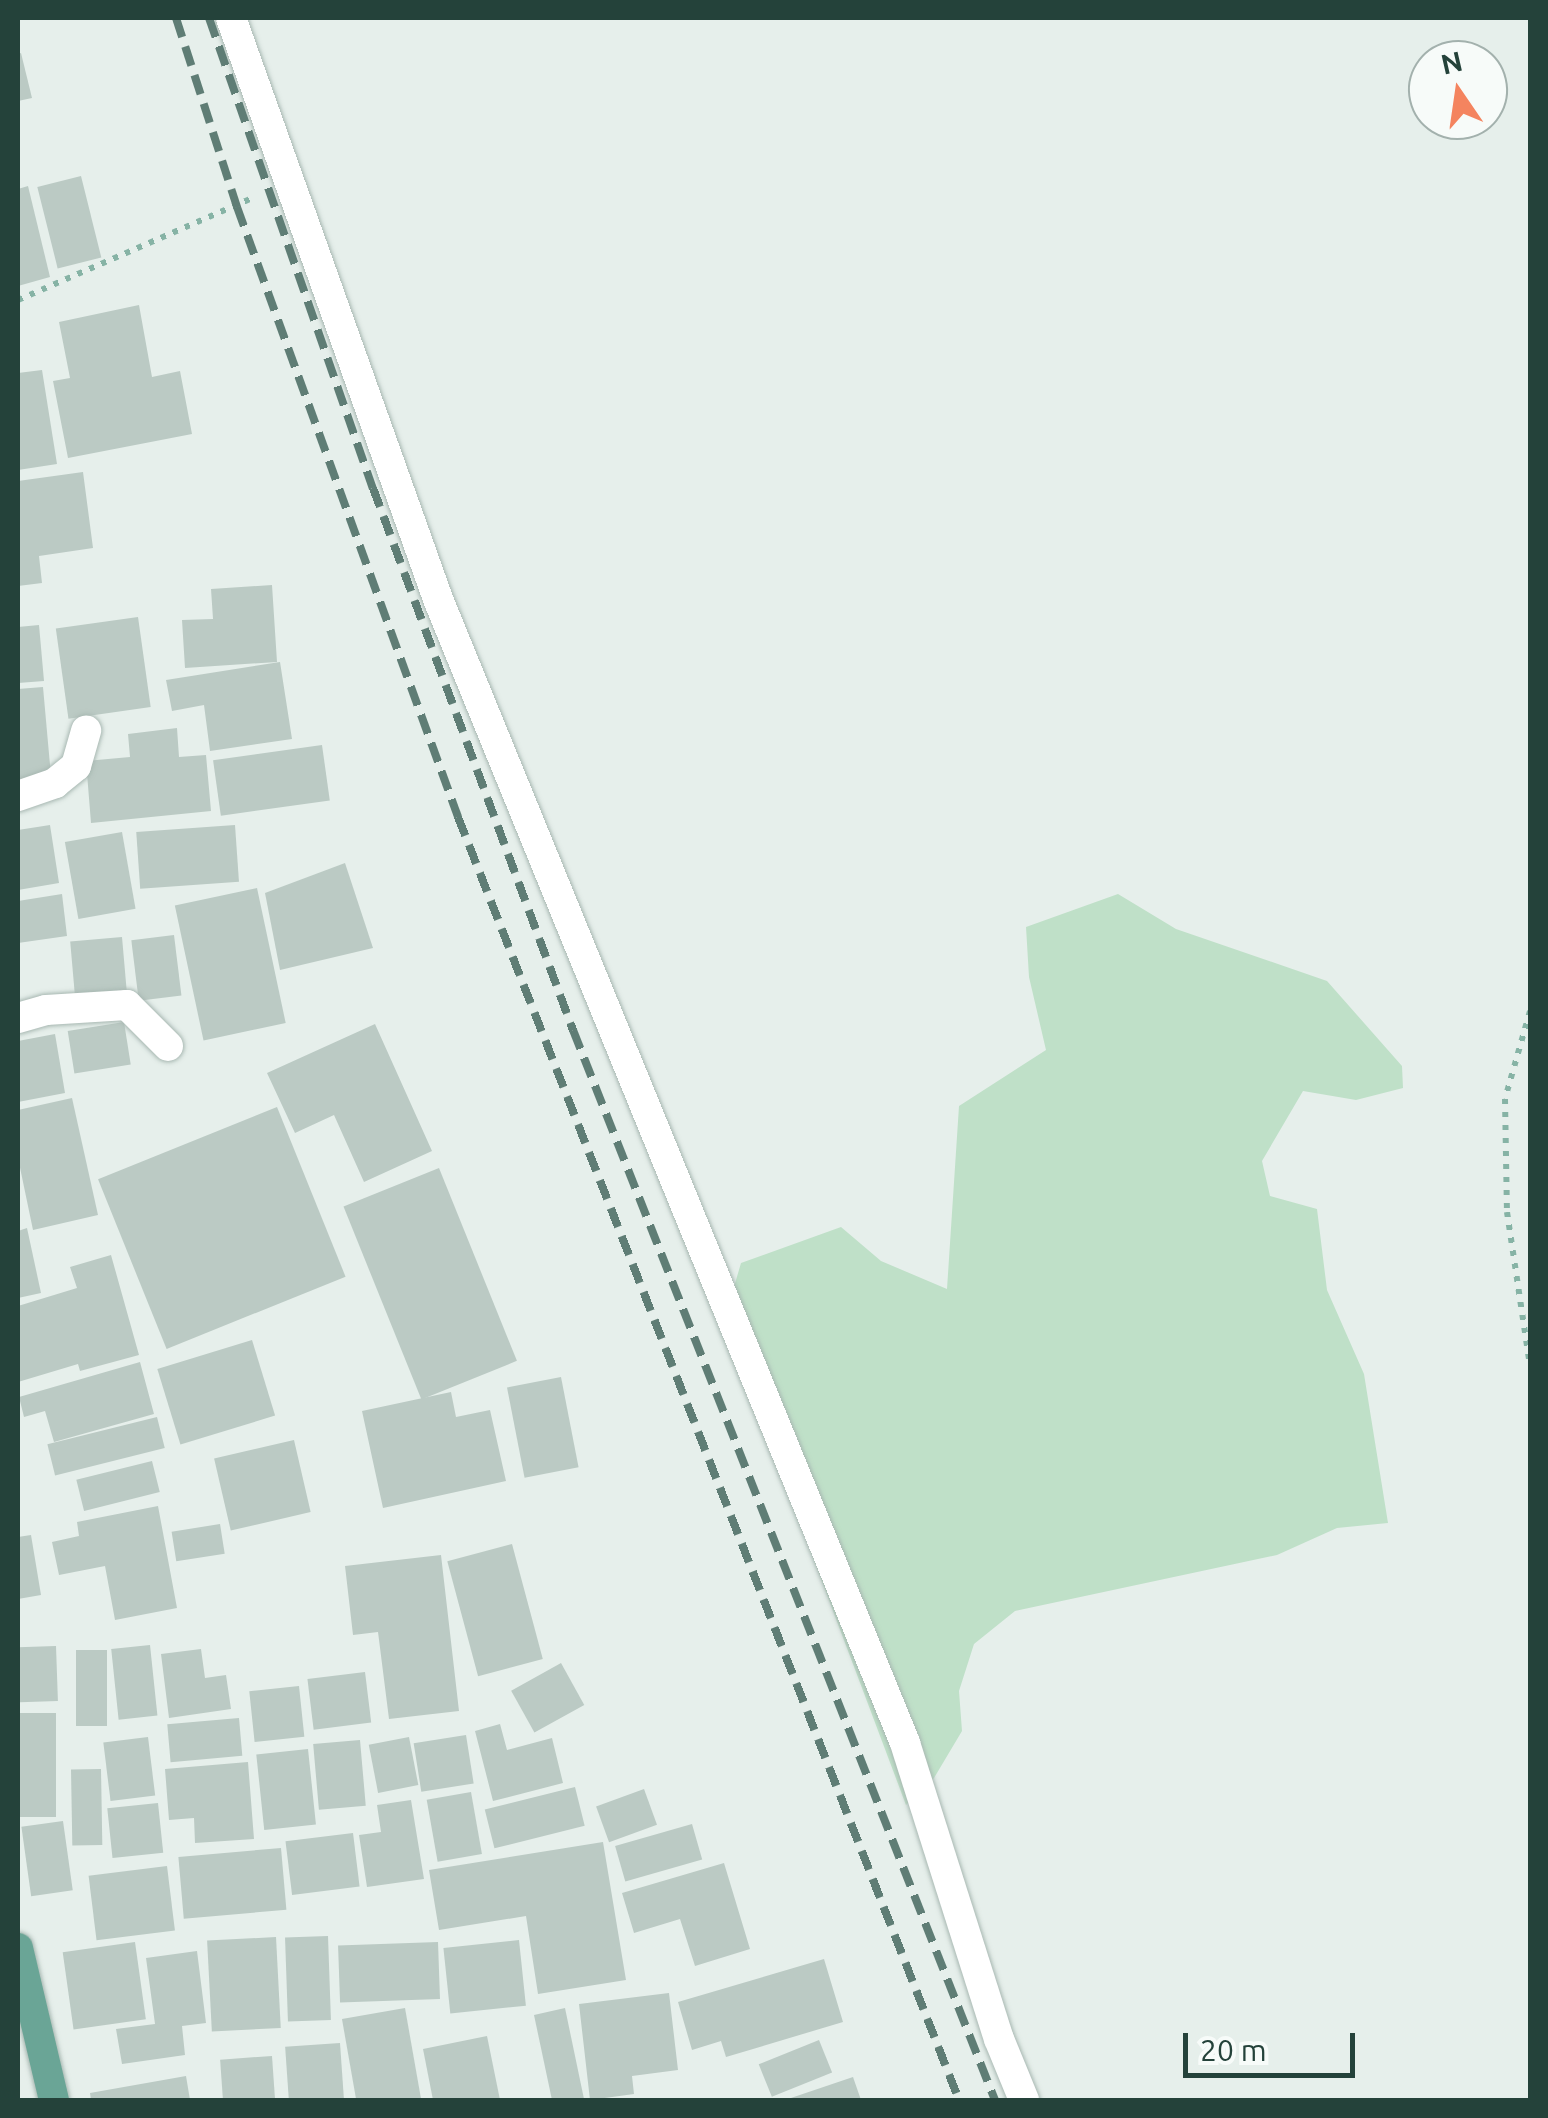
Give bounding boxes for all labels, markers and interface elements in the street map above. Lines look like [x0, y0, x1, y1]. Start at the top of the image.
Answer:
north arrow [1408, 40, 1508, 140]
text: N [1438, 45, 1465, 80]
scale bar [1188, 2013, 1360, 2075]
text: 20 m [1200, 2033, 1267, 2067]

